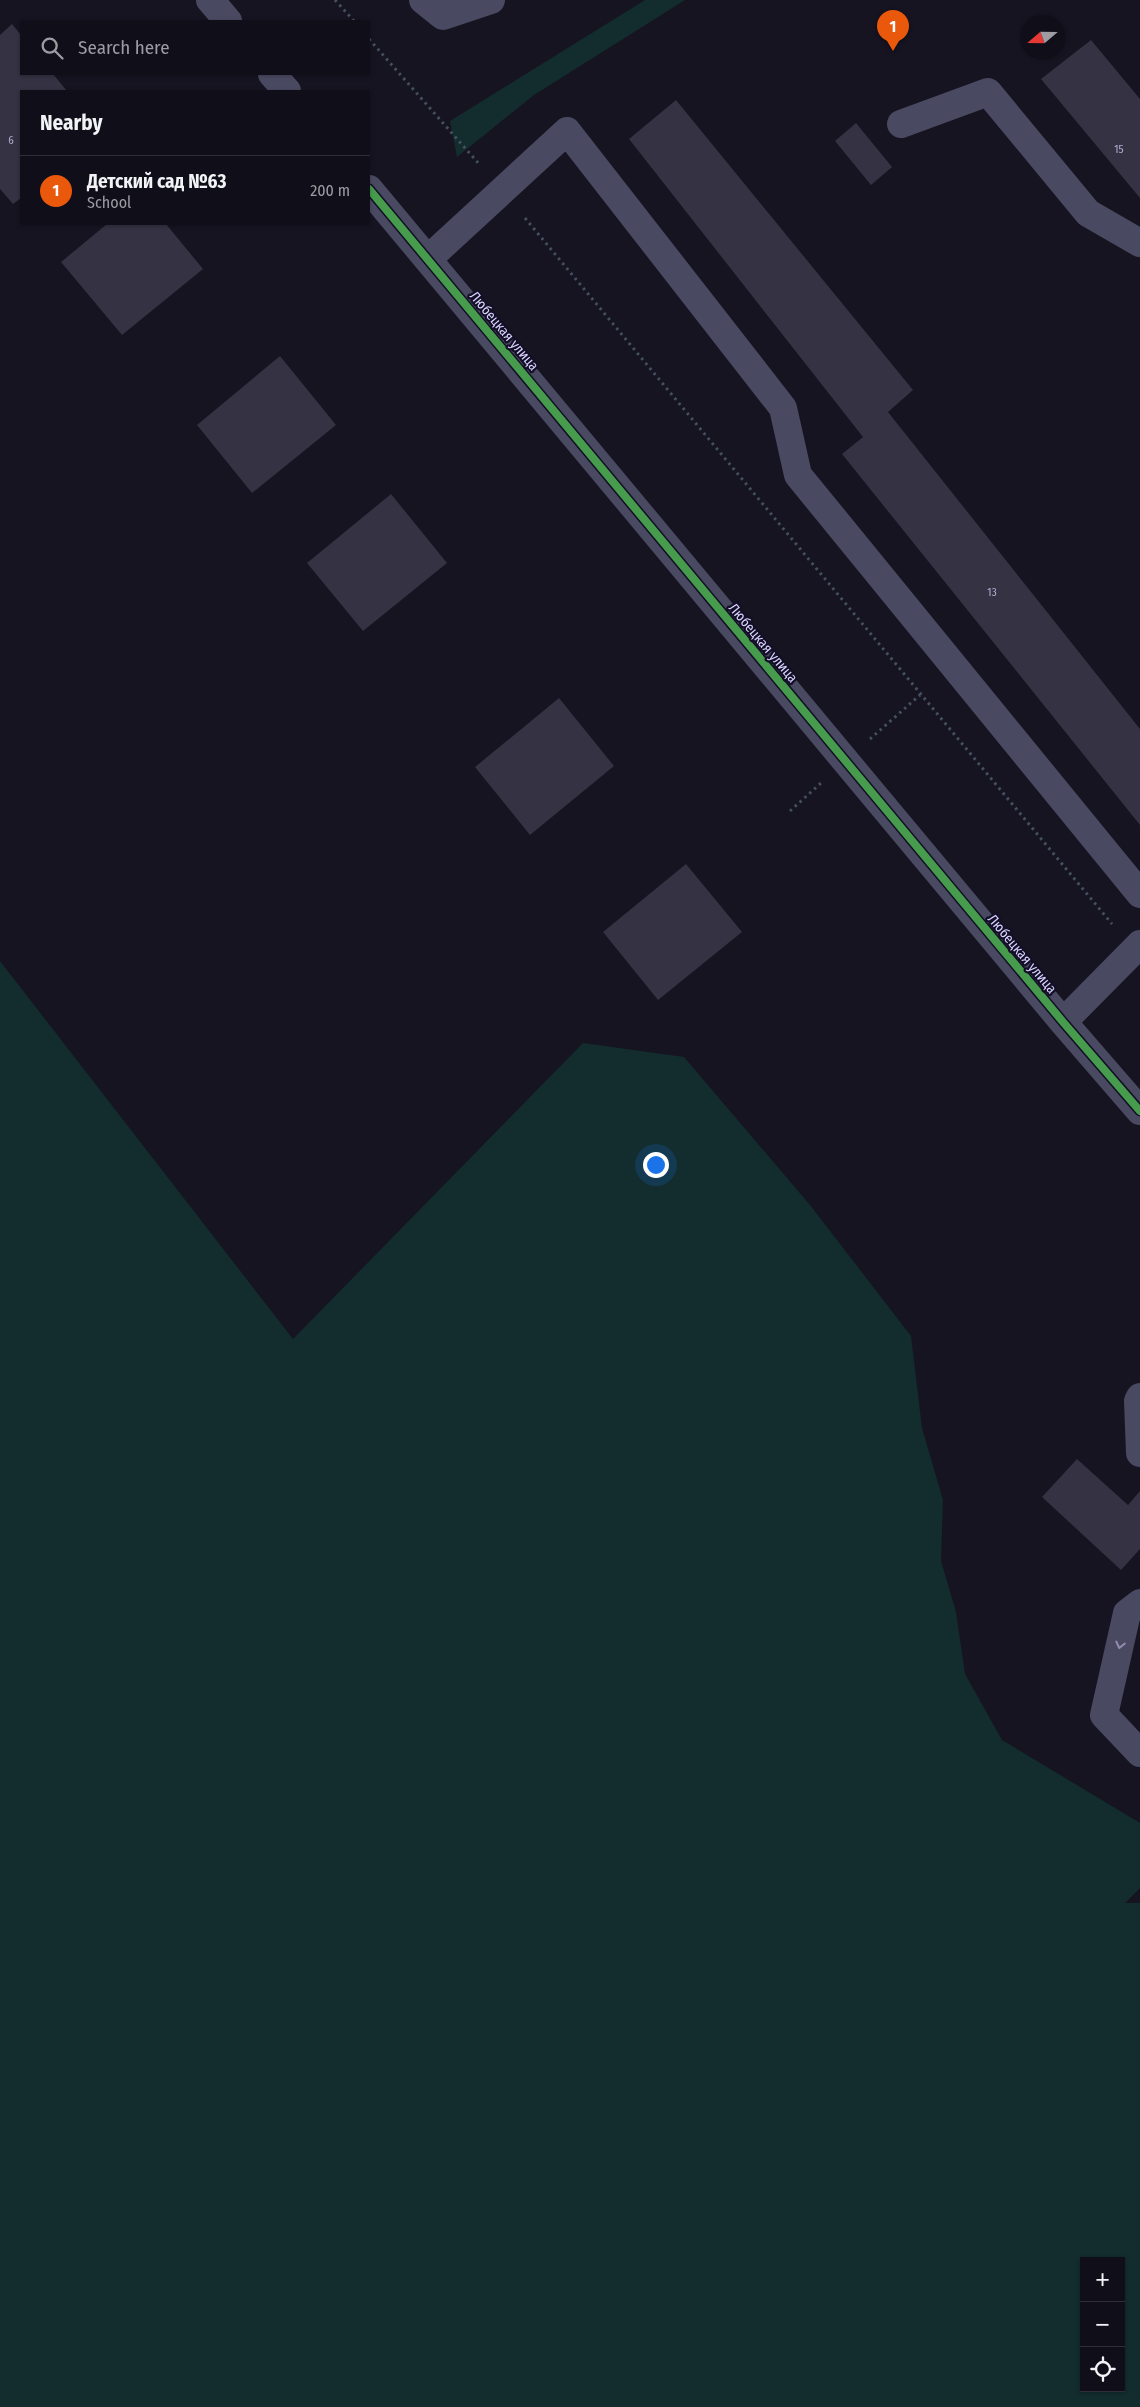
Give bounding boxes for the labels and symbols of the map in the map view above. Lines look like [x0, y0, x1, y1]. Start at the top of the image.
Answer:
pin: 1 [877, 10, 909, 51]
north arrow [1020, 15, 1065, 60]
house number: 6 [8, 134, 14, 147]
house number: 15 [1114, 143, 1124, 156]
street label: Любецкая улица [466, 288, 542, 374]
house number: 13 [987, 586, 997, 599]
street label: Любецкая улица [725, 600, 801, 686]
street label: Любецкая улица [984, 911, 1060, 997]
your location [643, 1152, 669, 1178]
one-way arrow [1115, 1640, 1126, 1649]

